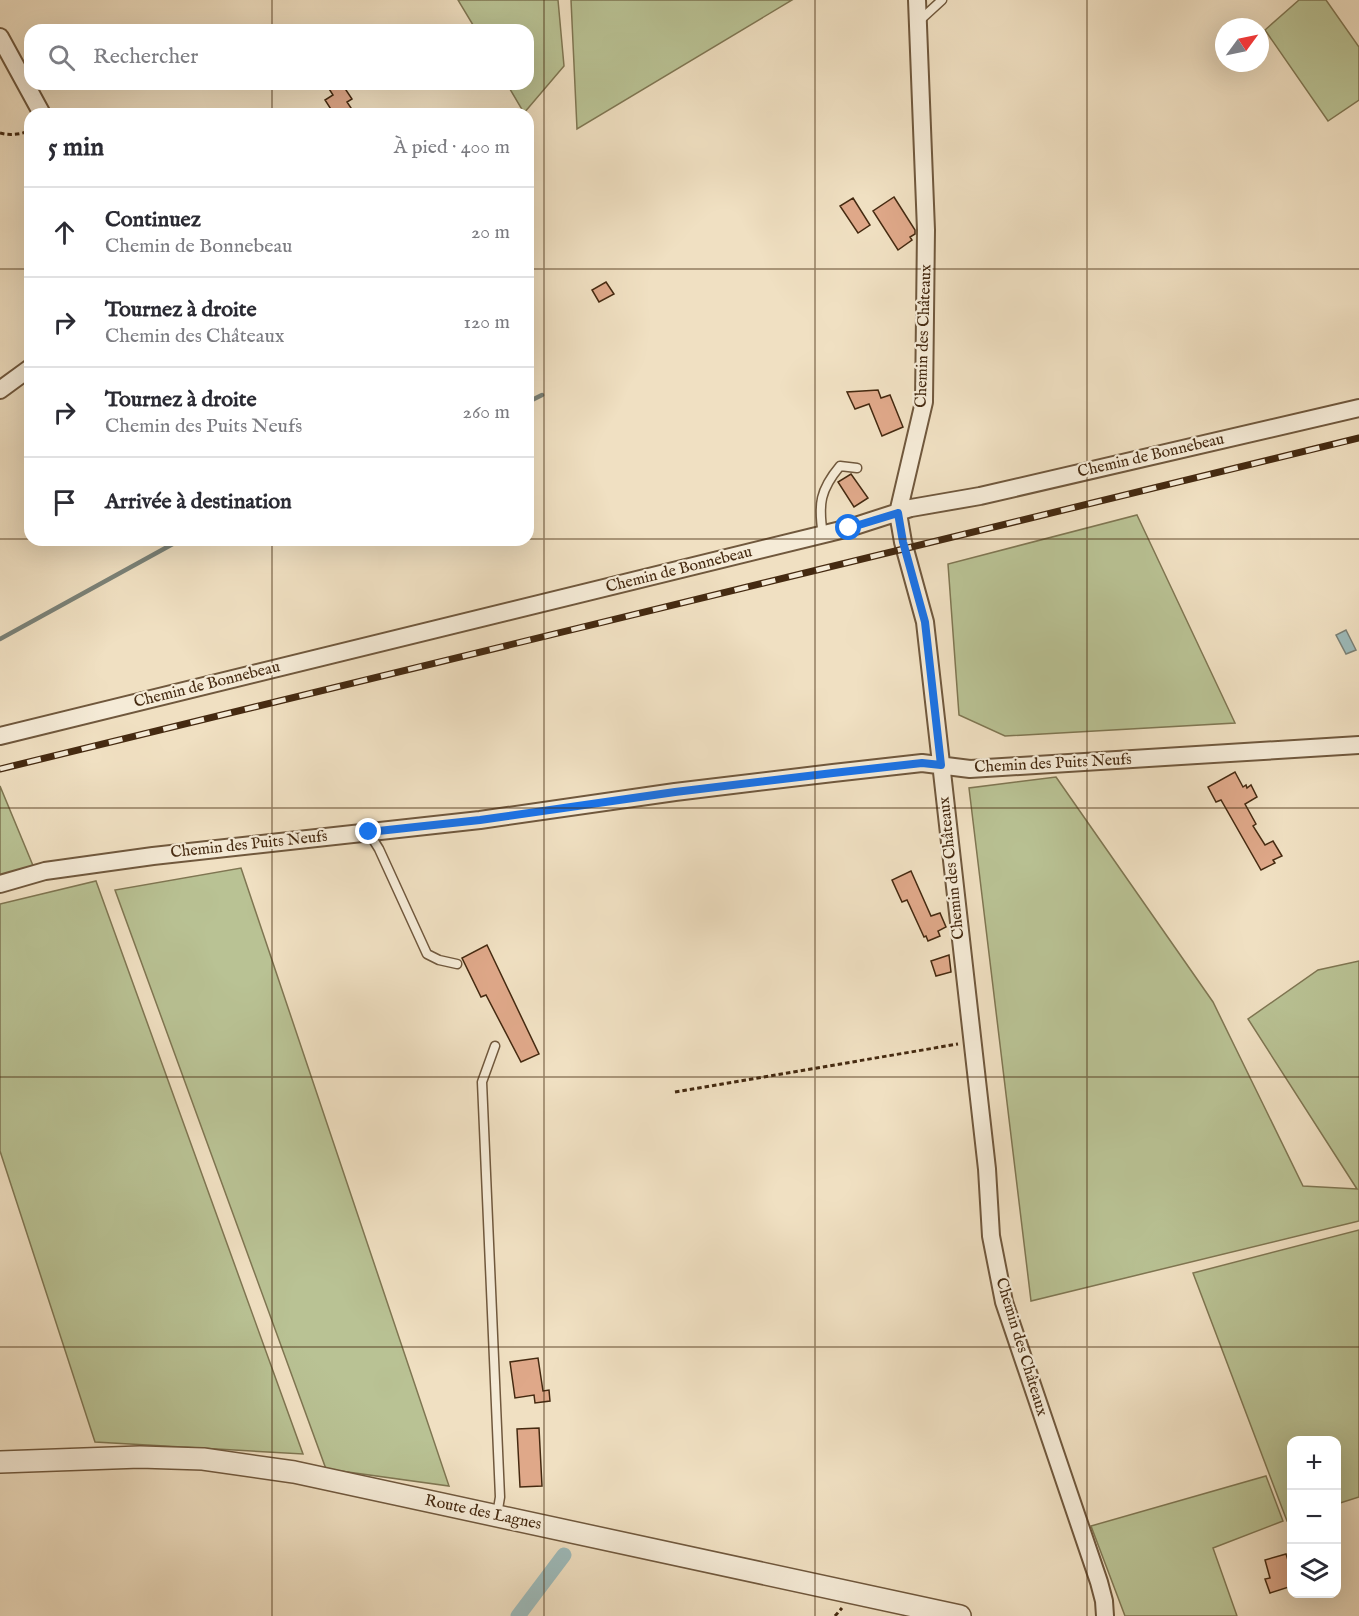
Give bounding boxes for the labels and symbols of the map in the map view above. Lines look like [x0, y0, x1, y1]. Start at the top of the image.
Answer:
north arrow [1215, 18, 1269, 72]
street label: Chemin des Châteaux [912, 264, 937, 408]
street label: Chemin de Bonnebeau [1076, 429, 1226, 483]
route start [835, 514, 861, 540]
street label: Chemin de Bonnebeau [604, 542, 754, 598]
street label: Chemin de Bonnebeau [132, 657, 282, 713]
street label: Chemin des Puits Neufs [974, 750, 1133, 778]
street label: Chemin des Châteaux [935, 795, 969, 940]
route end [355, 818, 381, 844]
street label: Chemin des Puits Neufs [169, 827, 329, 863]
street label: Chemin des Châteaux [990, 1275, 1052, 1419]
street label: Route des Lagnes [423, 1491, 544, 1535]

